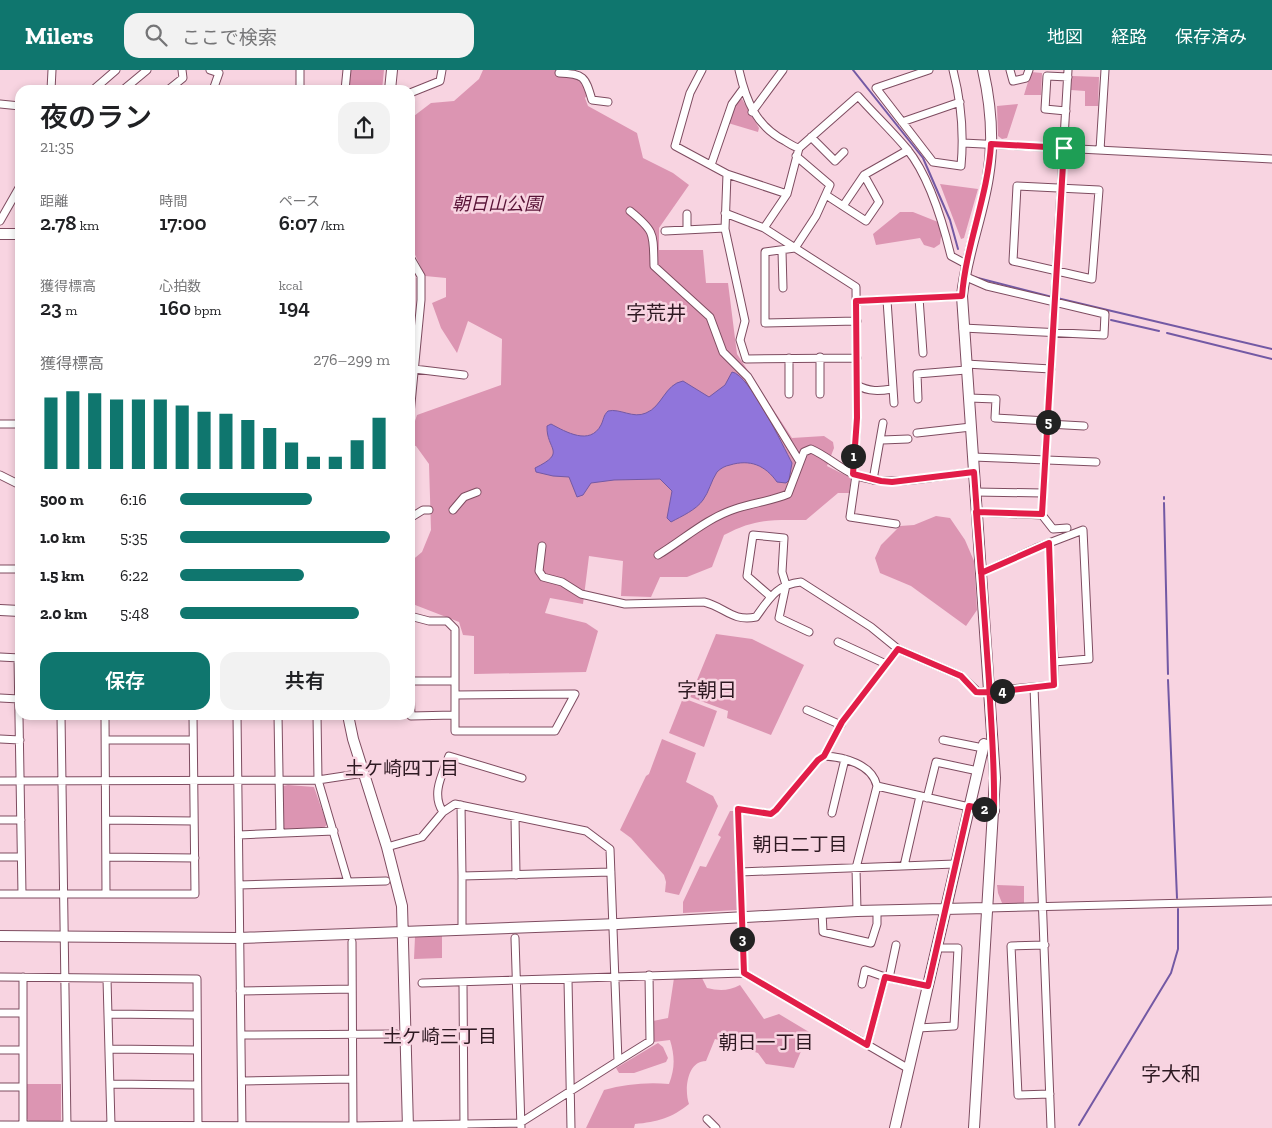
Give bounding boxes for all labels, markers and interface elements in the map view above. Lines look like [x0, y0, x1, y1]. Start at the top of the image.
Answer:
search box [124, 13, 474, 58]
text: Milers [25, 21, 94, 50]
icon: search [142, 21, 170, 49]
text: ここで検索 [182, 26, 277, 49]
text: 地図 [1047, 26, 1083, 48]
text: 経路 [1111, 26, 1147, 48]
text: 保存済み [1175, 26, 1247, 48]
text: 夜のラン [40, 101, 152, 134]
button: share [338, 102, 390, 154]
pin [1043, 127, 1085, 169]
icon: arrive [1050, 134, 1078, 162]
text: 21:35 [40, 137, 74, 156]
text: 距離 [40, 193, 68, 210]
text: 時間 [159, 193, 187, 210]
text: ペース [279, 193, 320, 210]
park label: 朝日山公園 [452, 193, 545, 215]
text: 2.78 [40, 210, 77, 235]
text: 17:00 [159, 210, 207, 235]
text: 6:07 [279, 210, 317, 235]
text: km [77, 217, 99, 234]
text: /km [317, 217, 345, 234]
text: kcal [279, 277, 303, 294]
text: 獲得標高 [40, 278, 96, 295]
text: 心拍数 [159, 278, 201, 295]
text: 194 [279, 294, 310, 319]
text: 23 [40, 295, 62, 320]
text: 160 [159, 295, 191, 320]
district label: 字荒井 [626, 301, 686, 325]
text: m [62, 302, 77, 319]
text: bpm [191, 302, 221, 319]
text: 276–299 m [313, 350, 390, 369]
text: 獲得標高 [40, 354, 104, 373]
pin: 5 [1036, 410, 1060, 434]
text: 5 [1045, 414, 1052, 431]
pin: 1 [840, 444, 866, 468]
text: 1 [851, 448, 856, 465]
text: 500 m [40, 490, 84, 509]
text: 6:16 [120, 490, 147, 509]
text: 1.0 km [40, 528, 85, 547]
text: 5:35 [120, 528, 148, 547]
text: 1.5 km [40, 566, 84, 585]
text: 6:22 [120, 566, 149, 585]
text: 2.0 km [40, 604, 87, 623]
text: 5:48 [120, 604, 149, 623]
button: 保存 [40, 652, 210, 710]
button: 共有 [220, 652, 390, 710]
district label: 字朝日 [677, 678, 737, 702]
pin: 4 [990, 678, 1014, 704]
text: 4 [999, 683, 1006, 700]
district label: 土ケ崎四丁目 [345, 757, 459, 780]
pin: 2 [972, 796, 996, 822]
text: 2 [981, 801, 988, 818]
district label: 朝日二丁目 [752, 833, 848, 856]
pin: 3 [730, 926, 754, 952]
text: 3 [739, 931, 746, 948]
district label: 土ケ崎三丁目 [383, 1025, 497, 1048]
district label: 朝日一丁目 [718, 1031, 814, 1054]
district label: 字大和 [1141, 1062, 1201, 1086]

